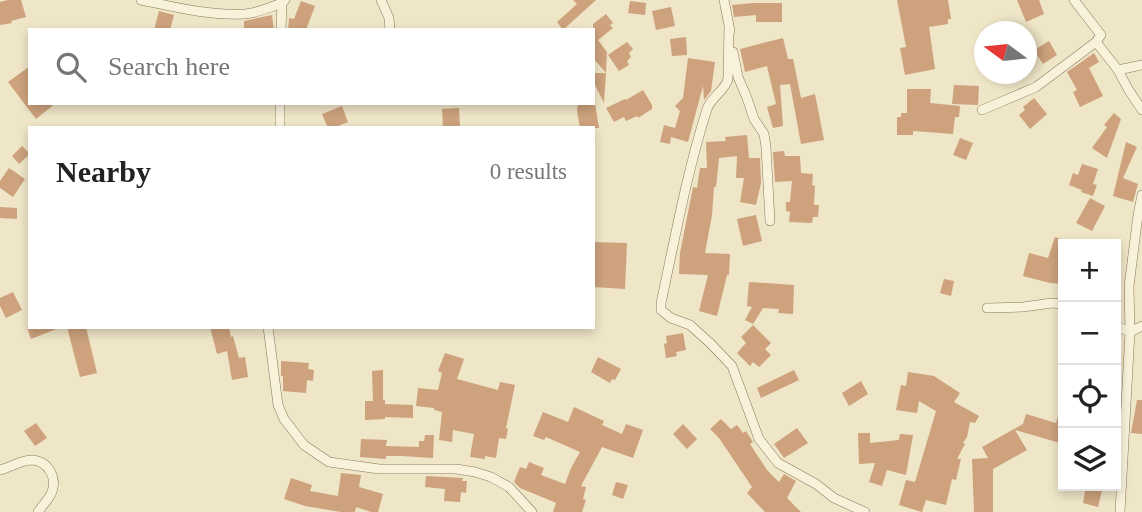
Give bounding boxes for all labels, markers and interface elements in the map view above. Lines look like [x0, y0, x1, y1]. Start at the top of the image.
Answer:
north arrow [974, 21, 1037, 84]
search box [28, 28, 595, 105]
icon: search [52, 48, 90, 86]
text: Search here [108, 52, 230, 81]
text: Nearby [56, 155, 151, 188]
text: 0 results [490, 159, 567, 184]
map controls [1058, 239, 1121, 491]
button: + [1058, 239, 1121, 302]
button: − [1058, 302, 1121, 365]
button: locate [1058, 365, 1121, 428]
button: layers [1058, 428, 1121, 491]

